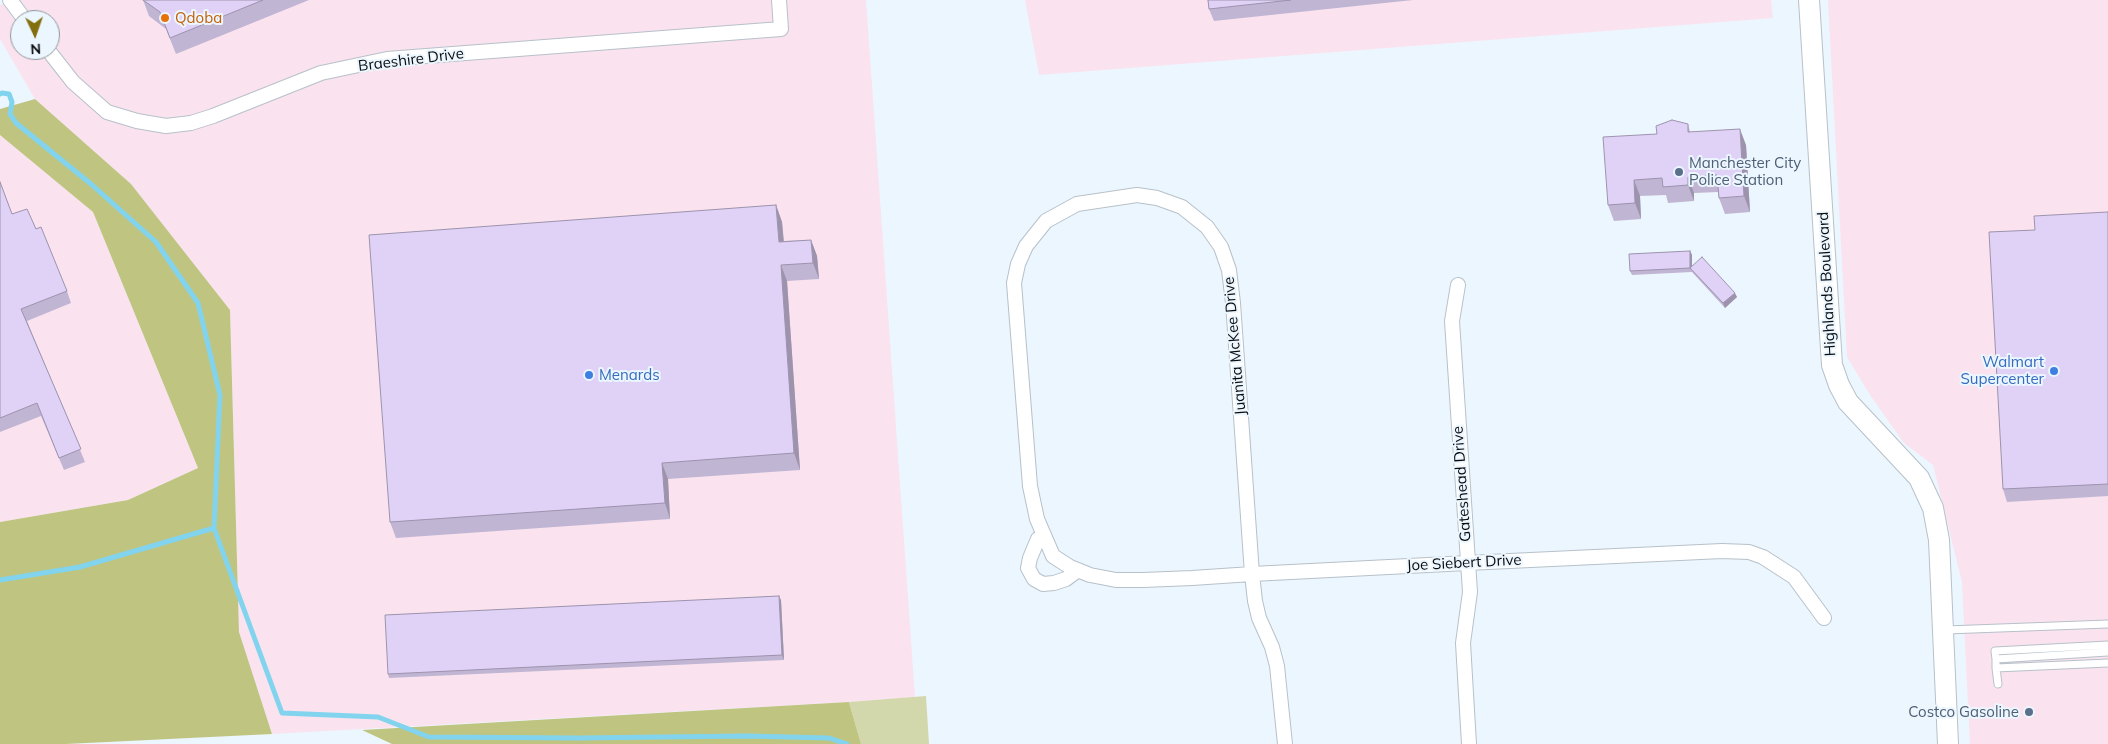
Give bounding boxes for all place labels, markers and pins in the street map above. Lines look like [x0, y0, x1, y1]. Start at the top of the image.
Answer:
place label: Qdoba [175, 9, 222, 27]
marker: Qdoba [159, 12, 171, 24]
place label: Manchester City Police Station [1689, 154, 1801, 189]
marker: Manchester City Police Station [1673, 166, 1685, 178]
place label: Walmart Supercenter [1960, 353, 2044, 388]
marker: Walmart Supercenter [2048, 365, 2060, 377]
place label: Menards [599, 366, 660, 384]
marker: Menards [583, 369, 595, 381]
place label: Costco Gasoline [1908, 703, 2019, 721]
marker: Costco Gasoline [2023, 706, 2035, 718]

